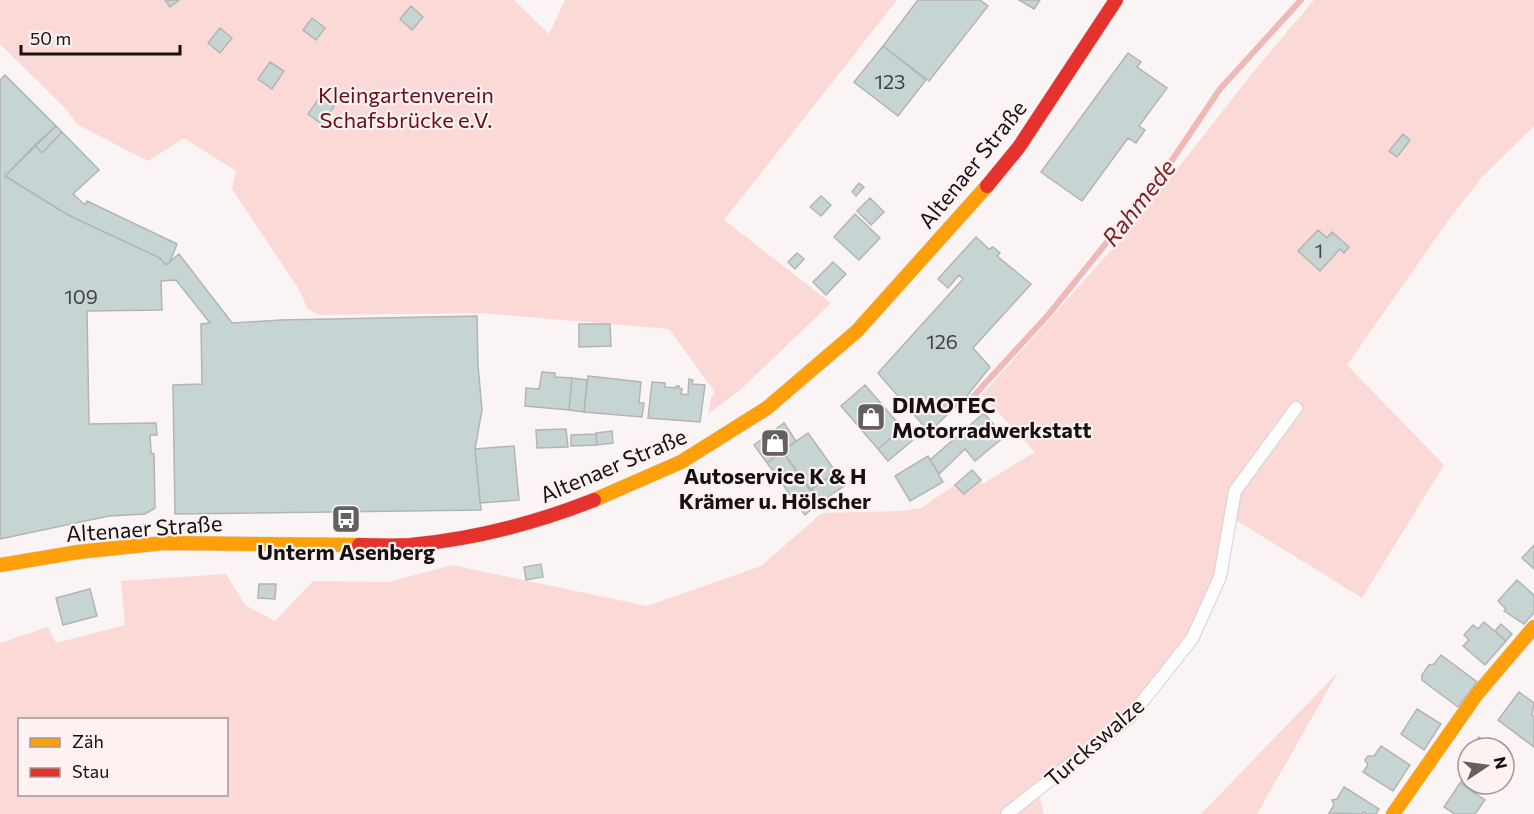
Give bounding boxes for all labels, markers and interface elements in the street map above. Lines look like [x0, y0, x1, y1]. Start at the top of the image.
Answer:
scale bar [21, 18, 180, 56]
text: 50 m [30, 27, 71, 49]
house number: 123 [874, 69, 906, 93]
park label: Kleingartenverein Schafsbrücke e.V. [318, 81, 494, 133]
street label: Altenaer Straße [912, 95, 1032, 233]
water label: Rahmede [1095, 152, 1181, 251]
house number: 1 [1315, 238, 1323, 262]
house number: 109 [64, 284, 98, 308]
house number: 126 [926, 329, 958, 353]
place label: DIMOTEC Motorradwerkstatt [892, 391, 1092, 443]
shop icon: DIMOTEC Motorradwerkstatt [855, 401, 887, 433]
street label: Altenaer Straße [536, 422, 690, 508]
shop icon: Autoservice K & H Krämer u. Hölscher [759, 427, 791, 459]
place label: Autoservice K & H Krämer u. Hölscher [679, 462, 871, 514]
bus stop icon: Unterm Asenberg [330, 503, 362, 535]
street label: Altenaer Straße [65, 509, 223, 547]
place label: Unterm Asenberg [257, 538, 435, 565]
street label: Turckswalze [1039, 692, 1149, 792]
legend [18, 718, 228, 796]
text: Zäh [72, 730, 104, 752]
north arrow [1456, 736, 1516, 796]
text: N [1490, 755, 1512, 770]
text: Stau [72, 760, 109, 782]

